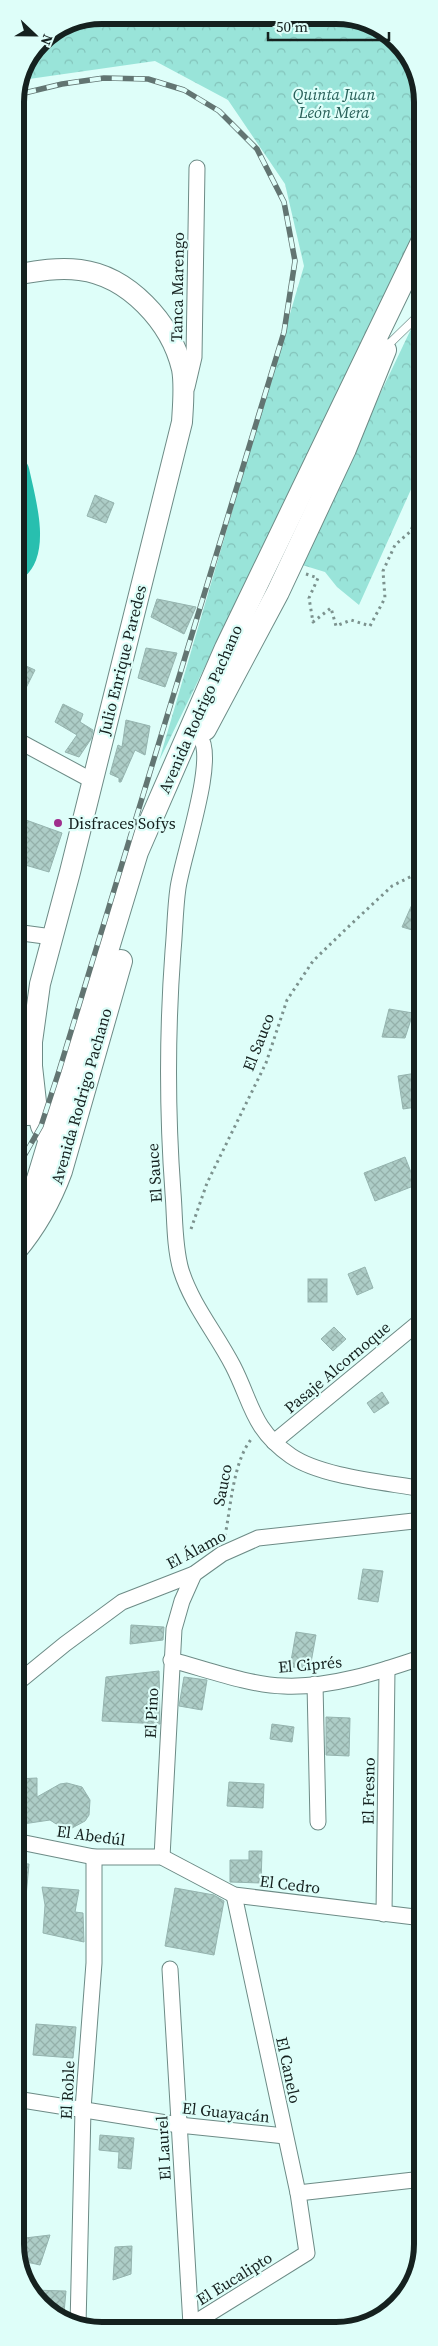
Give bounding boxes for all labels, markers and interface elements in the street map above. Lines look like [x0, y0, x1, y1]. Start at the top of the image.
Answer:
north arrow [10, 10, 60, 60]
scale bar [268, 10, 389, 42]
text: 50 m [276, 16, 308, 37]
text: N [36, 31, 58, 48]
park label: Quinta Juan León Mera [293, 83, 375, 123]
street label: Tanca Marengo [165, 232, 189, 342]
street label: Julio Enrique Paredes [92, 582, 151, 738]
street label: Avenida Rodrigo Pachano [153, 621, 247, 797]
place label: Disfraces Sofys [68, 812, 176, 834]
marker: Disfraces Sofys [52, 817, 64, 829]
street label: Avenida Rodrigo Pachano [45, 1005, 117, 1187]
street label: El Sauco [237, 1010, 279, 1074]
street label: El Sauce [141, 1142, 167, 1204]
street label: Pasaje Alcornoque [279, 1316, 395, 1418]
street label: Sauco [207, 1462, 237, 1508]
street label: El Álamo [162, 1524, 230, 1574]
street label: El Ciprés [277, 1650, 343, 1678]
street label: El Pino [139, 1687, 163, 1739]
street label: El Fresno [356, 1757, 380, 1825]
street label: El Abedúl [55, 1819, 127, 1851]
street label: El Cedro [258, 1869, 322, 1899]
street label: El Canelo [271, 2035, 307, 2106]
street label: El Roble [54, 2060, 80, 2120]
street label: El Guayacán [181, 2096, 271, 2128]
street label: El Laurel [150, 2115, 176, 2181]
street label: El Eucalipto [192, 2246, 276, 2310]

